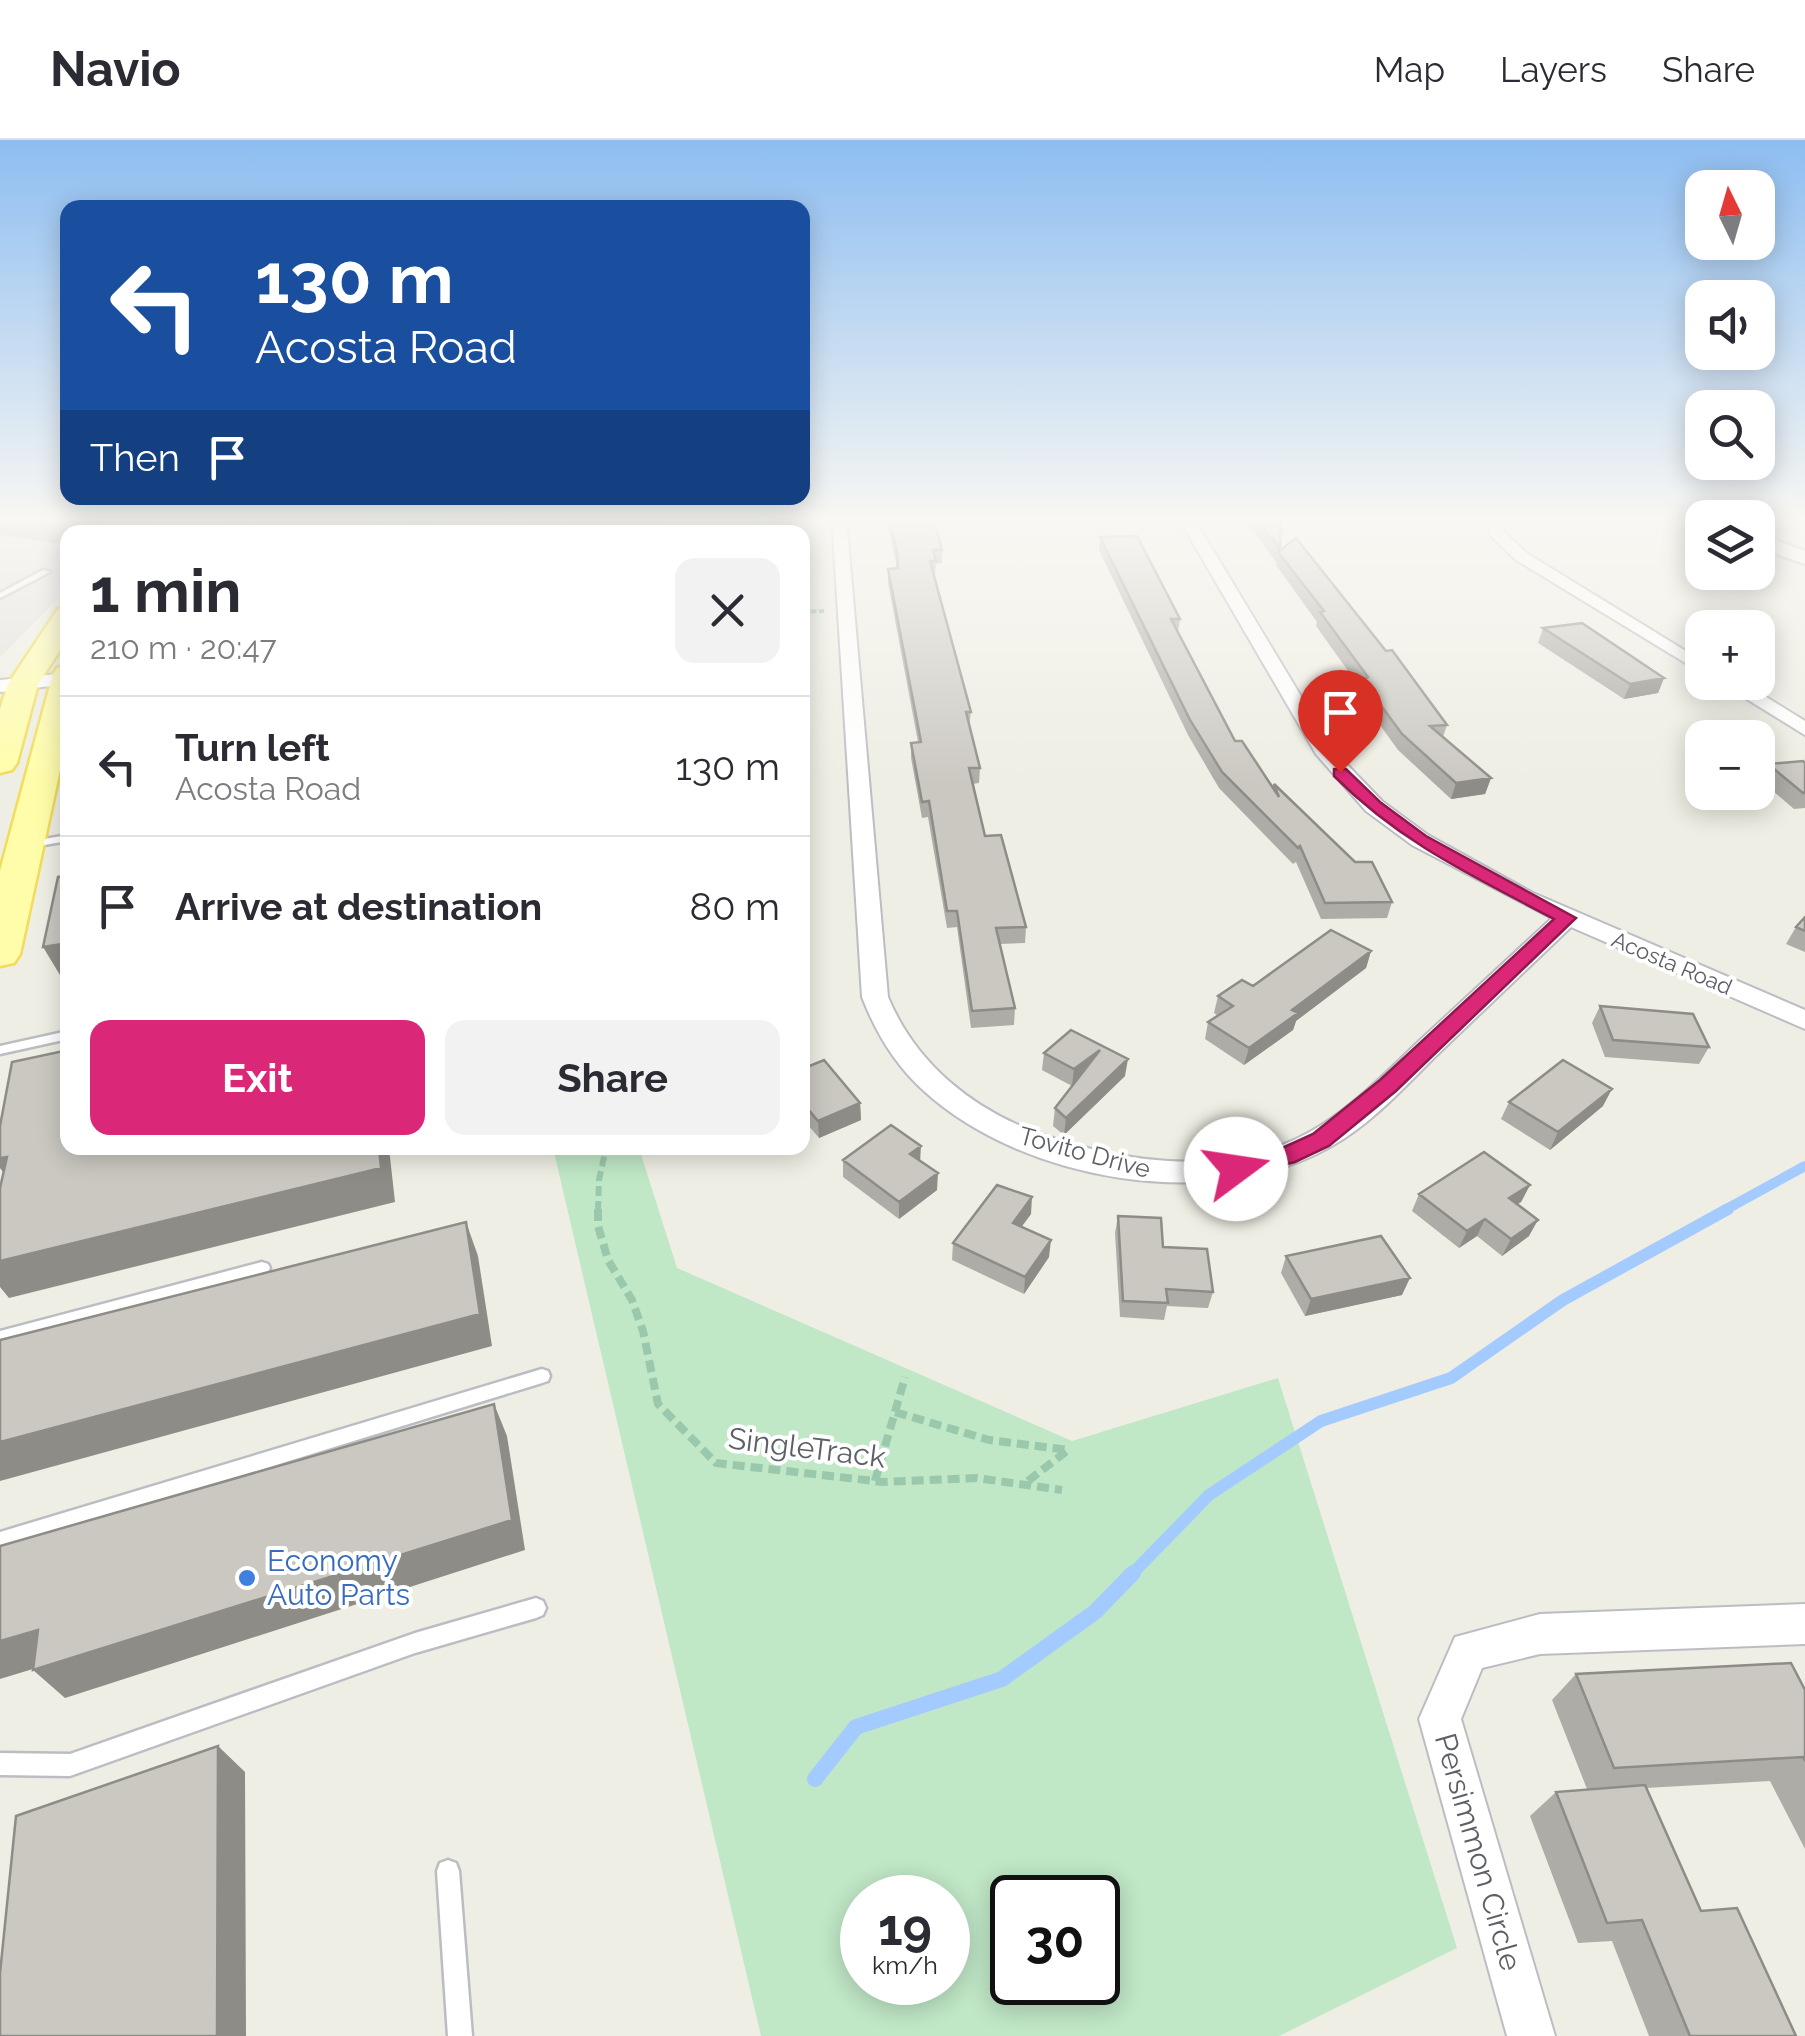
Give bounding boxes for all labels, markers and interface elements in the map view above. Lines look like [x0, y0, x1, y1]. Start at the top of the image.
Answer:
text: Navio [50, 41, 181, 97]
text: Map [1374, 49, 1445, 90]
text: Layers [1500, 49, 1607, 90]
text: Share [1662, 49, 1755, 90]
north arrow [1685, 170, 1775, 260]
map controls [1685, 170, 1775, 810]
text: 130 m [255, 237, 454, 319]
icon: left [90, 240, 220, 370]
button: sound [1685, 280, 1775, 370]
text: Acosta Road [255, 321, 517, 374]
button: search [1685, 390, 1775, 480]
icon: arrive [200, 430, 255, 485]
text: Then [90, 435, 180, 480]
button: layers [1685, 500, 1775, 590]
text: 1 min [90, 556, 241, 626]
button: close [675, 558, 780, 663]
button: + [1685, 610, 1775, 700]
text: 210 m · 20:47 [90, 629, 277, 666]
pin [1298, 670, 1383, 773]
icon: arrive [1313, 685, 1368, 740]
button: − [1685, 720, 1775, 810]
text: Turn left [175, 725, 330, 770]
icon: left [90, 739, 145, 794]
text: 130 m [676, 744, 780, 789]
text: Acosta Road [175, 770, 361, 807]
icon: arrive [90, 879, 145, 934]
text: Arrive at destination [175, 884, 542, 929]
text: 80 m [690, 884, 780, 929]
street label: Acosta Road [1608, 926, 1736, 1000]
button: Exit [90, 1020, 425, 1135]
button: Share [445, 1020, 780, 1135]
position arrow [1184, 1117, 1288, 1221]
street label: Tovito Drive [1016, 1120, 1154, 1184]
street label: SingleTrack [726, 1420, 888, 1475]
place label: Economy Auto Parts [267, 1543, 410, 1612]
marker: Economy Auto Parts [236, 1567, 258, 1589]
street label: Persimmon Circle [1428, 1729, 1529, 1974]
speed limit sign: 30 [990, 1875, 1120, 2005]
text: 19 [878, 1898, 932, 1957]
text: km/h [872, 1950, 938, 1980]

